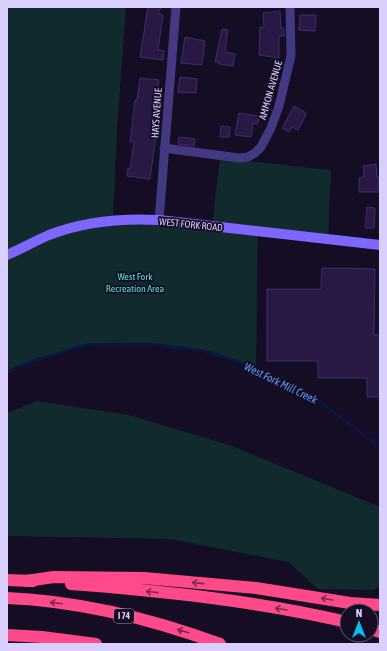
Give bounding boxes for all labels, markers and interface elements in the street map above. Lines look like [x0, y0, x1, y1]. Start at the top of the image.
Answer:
street label: AMMON AVENUE [257, 58, 284, 121]
street label: HAYS AVENUE [149, 87, 164, 138]
street label: WEST FORK ROAD [159, 216, 224, 233]
park label: West Fork Recreation Area [106, 271, 165, 294]
water label: West Fork Mill Creek [242, 360, 320, 406]
one-way arrow [192, 579, 205, 586]
one-way arrow [146, 588, 159, 595]
one-way arrow [321, 595, 334, 603]
one-way arrow [50, 599, 63, 607]
north arrow [339, 603, 379, 643]
one-way arrow [275, 605, 288, 613]
text: N [356, 607, 362, 619]
road number: I 74 [114, 609, 134, 623]
one-way arrow [176, 627, 189, 634]

